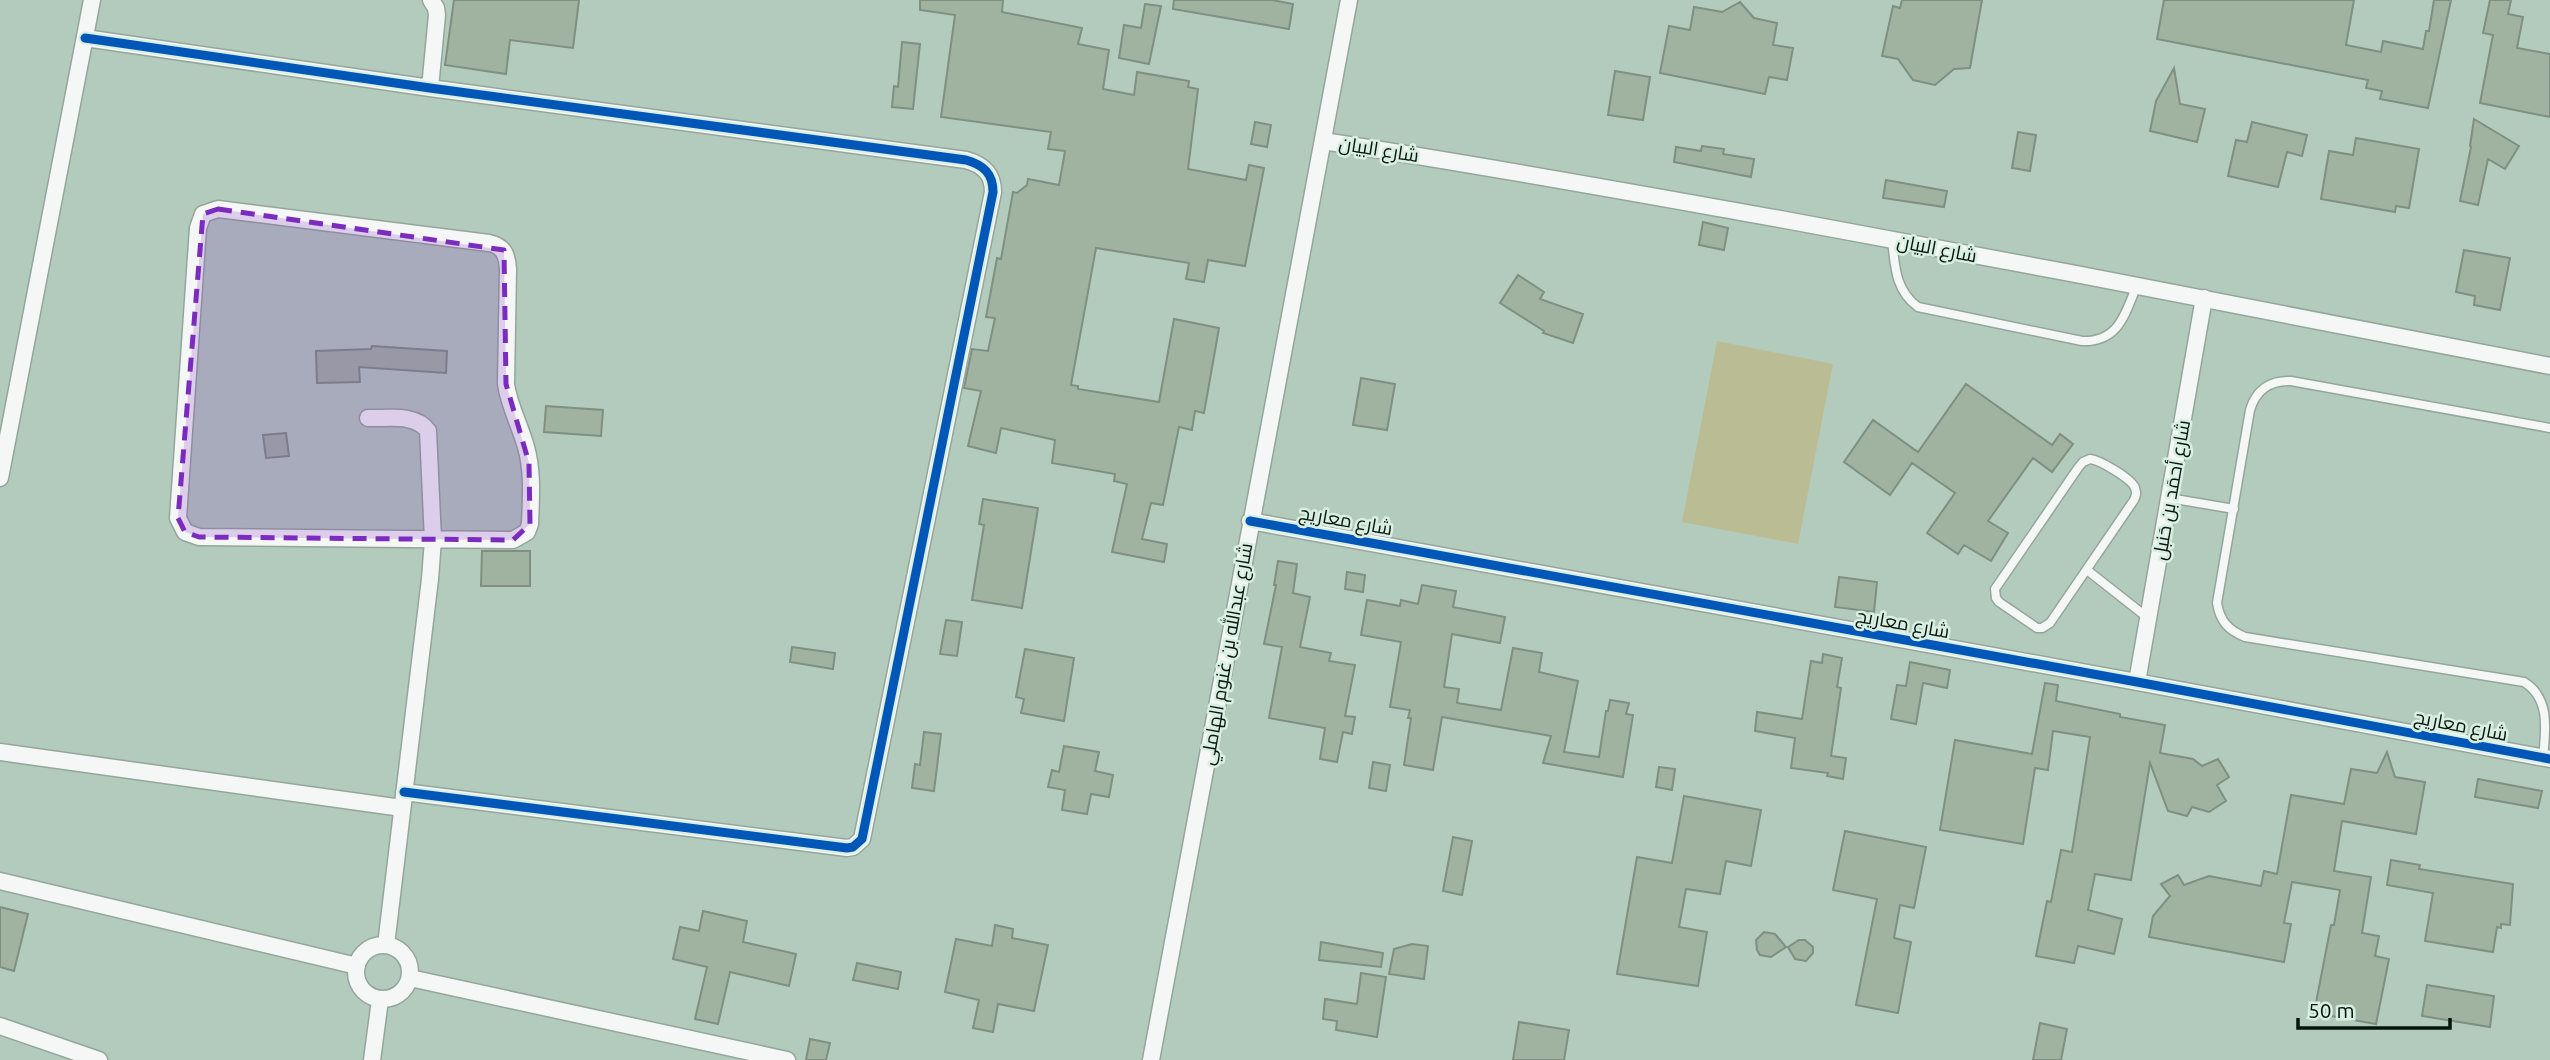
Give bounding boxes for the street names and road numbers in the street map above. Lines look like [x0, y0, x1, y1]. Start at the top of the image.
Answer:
street label: شارع البيان [1337, 132, 1421, 169]
street label: شارع البيان [1895, 229, 1979, 269]
street label: شارع أحمَد بن حَنبل [2148, 418, 2197, 562]
street label: شارع معاريج [1297, 501, 1394, 542]
street label: شارع عبدالله بن غنوم الهاملي [1195, 541, 1260, 767]
street label: شارع معاريج [1854, 604, 1951, 645]
street label: شارع معاريج [2412, 705, 2510, 748]

